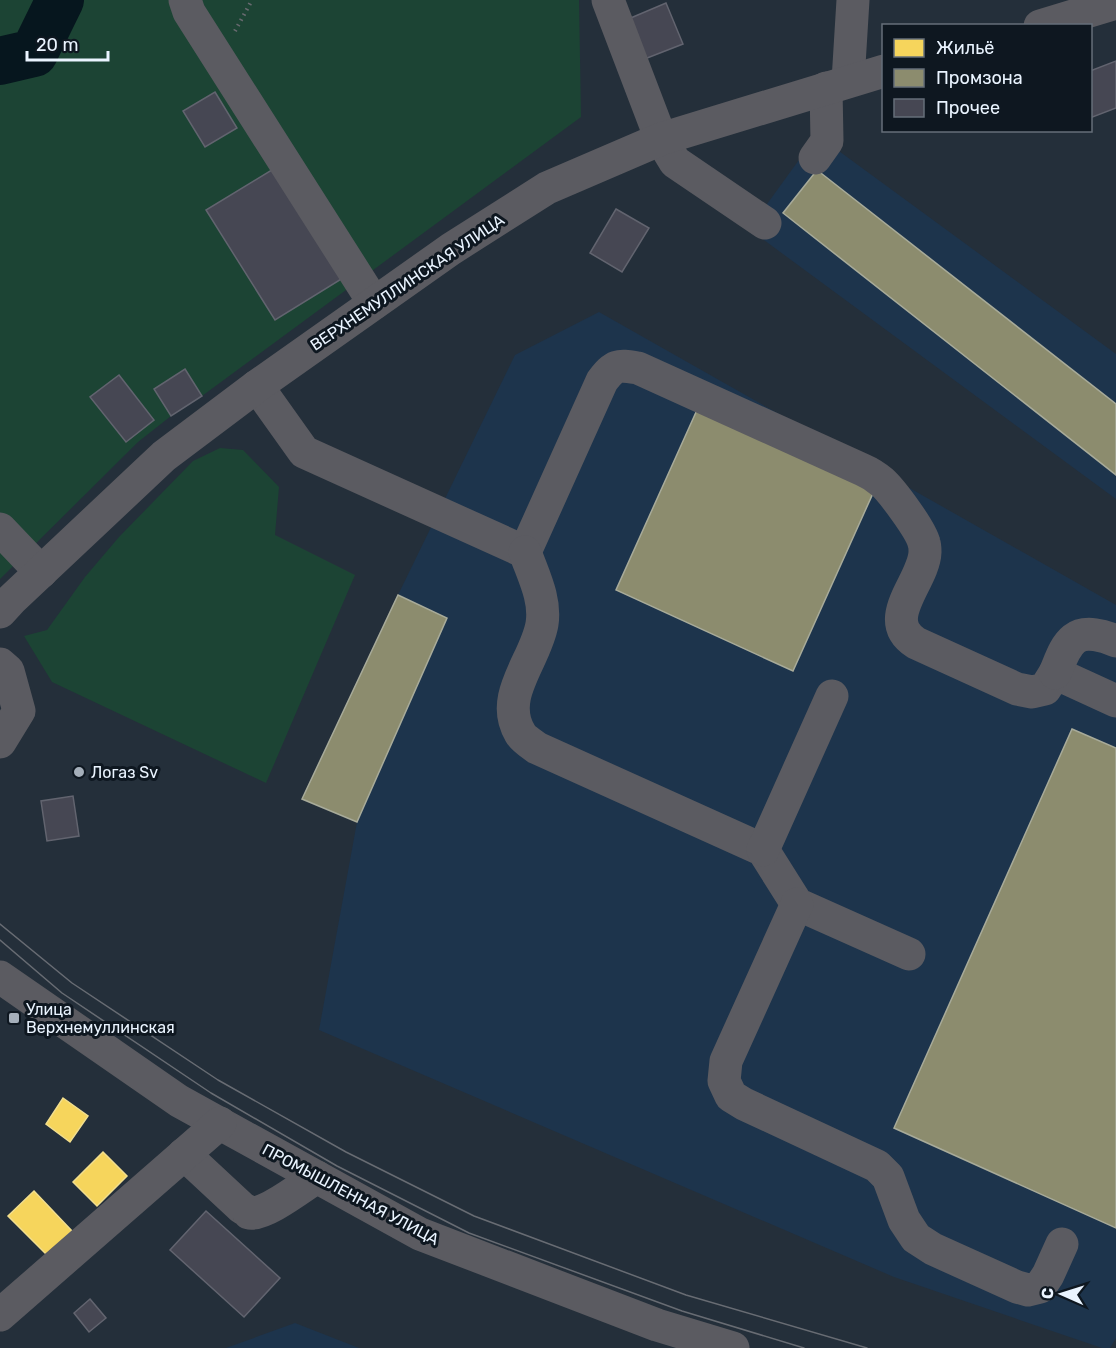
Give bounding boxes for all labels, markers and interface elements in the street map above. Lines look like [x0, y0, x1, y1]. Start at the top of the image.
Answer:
scale bar [27, 24, 108, 62]
legend [882, 24, 1092, 132]
text: 20 m [36, 34, 78, 56]
text: Жильё [936, 37, 994, 59]
text: Промзона [936, 67, 1023, 89]
text: Прочее [936, 97, 1000, 119]
street label: ВЕРХНЕМУЛЛИНСКАЯ УЛИЦА [307, 210, 508, 355]
place label: Логаз Sv [91, 763, 158, 782]
marker: Логаз Sv [72, 765, 86, 779]
place label: Улица Верхнемуллинская [26, 1000, 175, 1037]
marker: Улица Верхнемуллинская [7, 1011, 21, 1025]
street label: ПРОМЫШЛЕННАЯ УЛИЦА [259, 1140, 443, 1249]
north arrow [1032, 1264, 1092, 1324]
text: С [1038, 1287, 1057, 1299]

